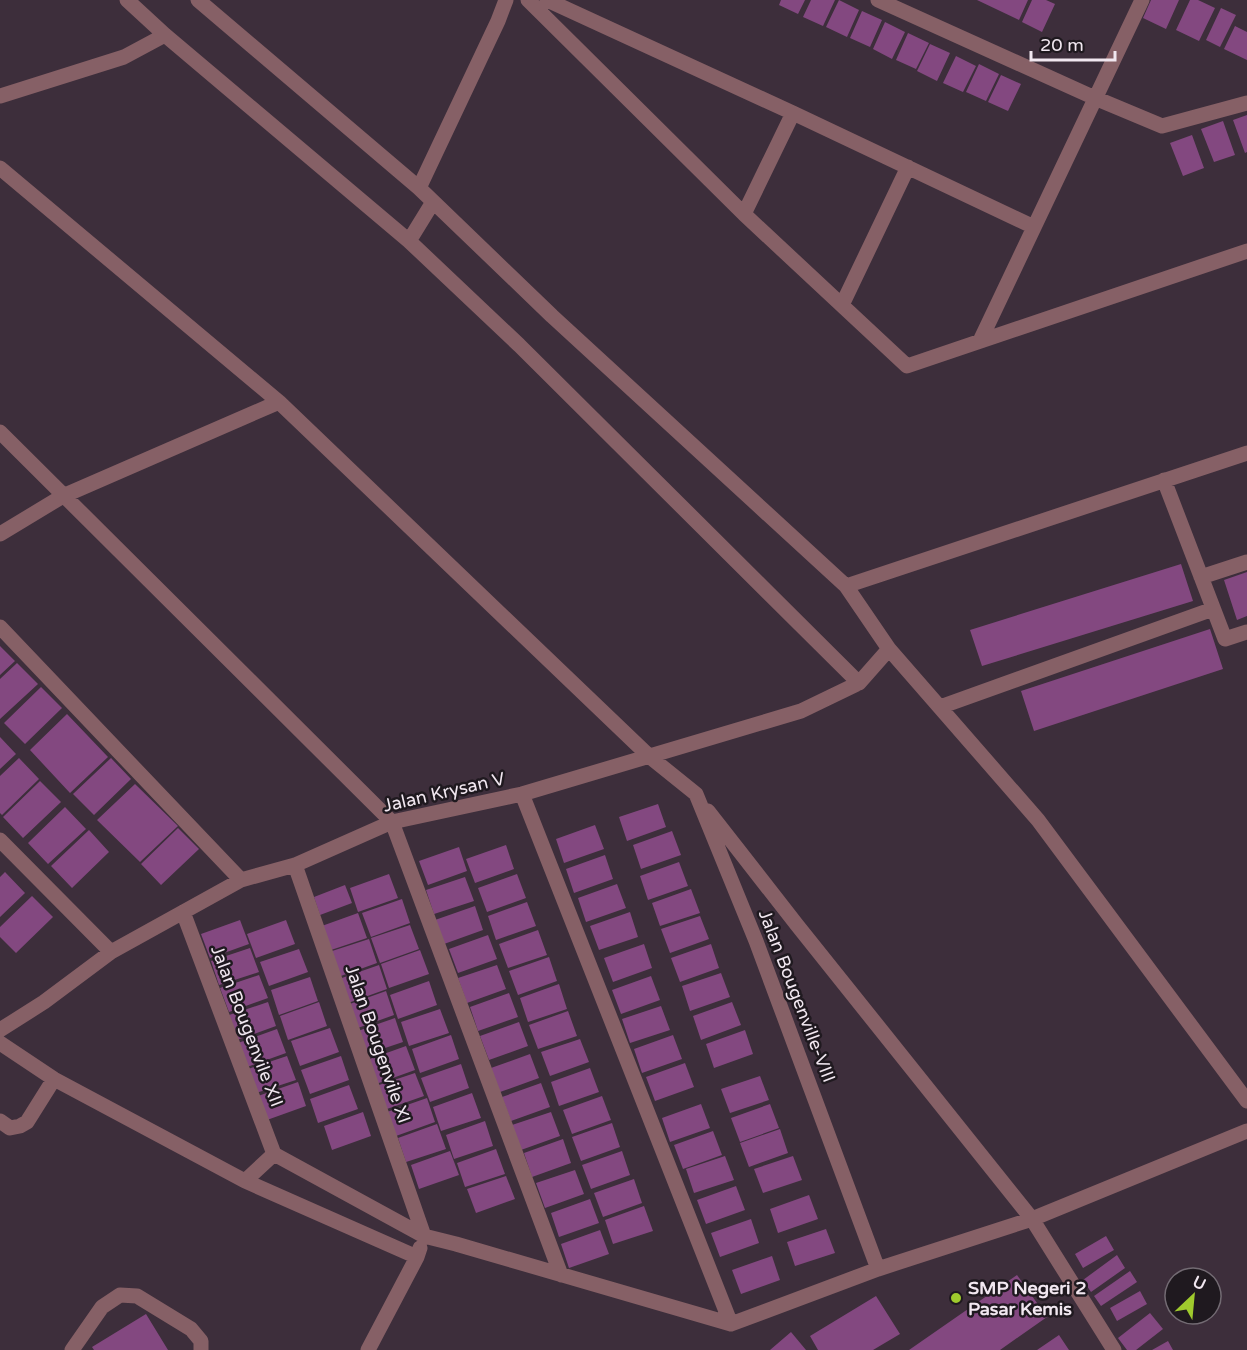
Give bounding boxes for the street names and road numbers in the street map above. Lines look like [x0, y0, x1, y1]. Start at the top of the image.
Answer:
street label: Jalan Krysan V [381, 767, 507, 817]
street label: Jalan Bougenville-VIII [754, 907, 840, 1085]
street label: Jalan Bougenvile XII [206, 942, 288, 1110]
street label: Jalan Bougenvile XI [341, 962, 415, 1126]

